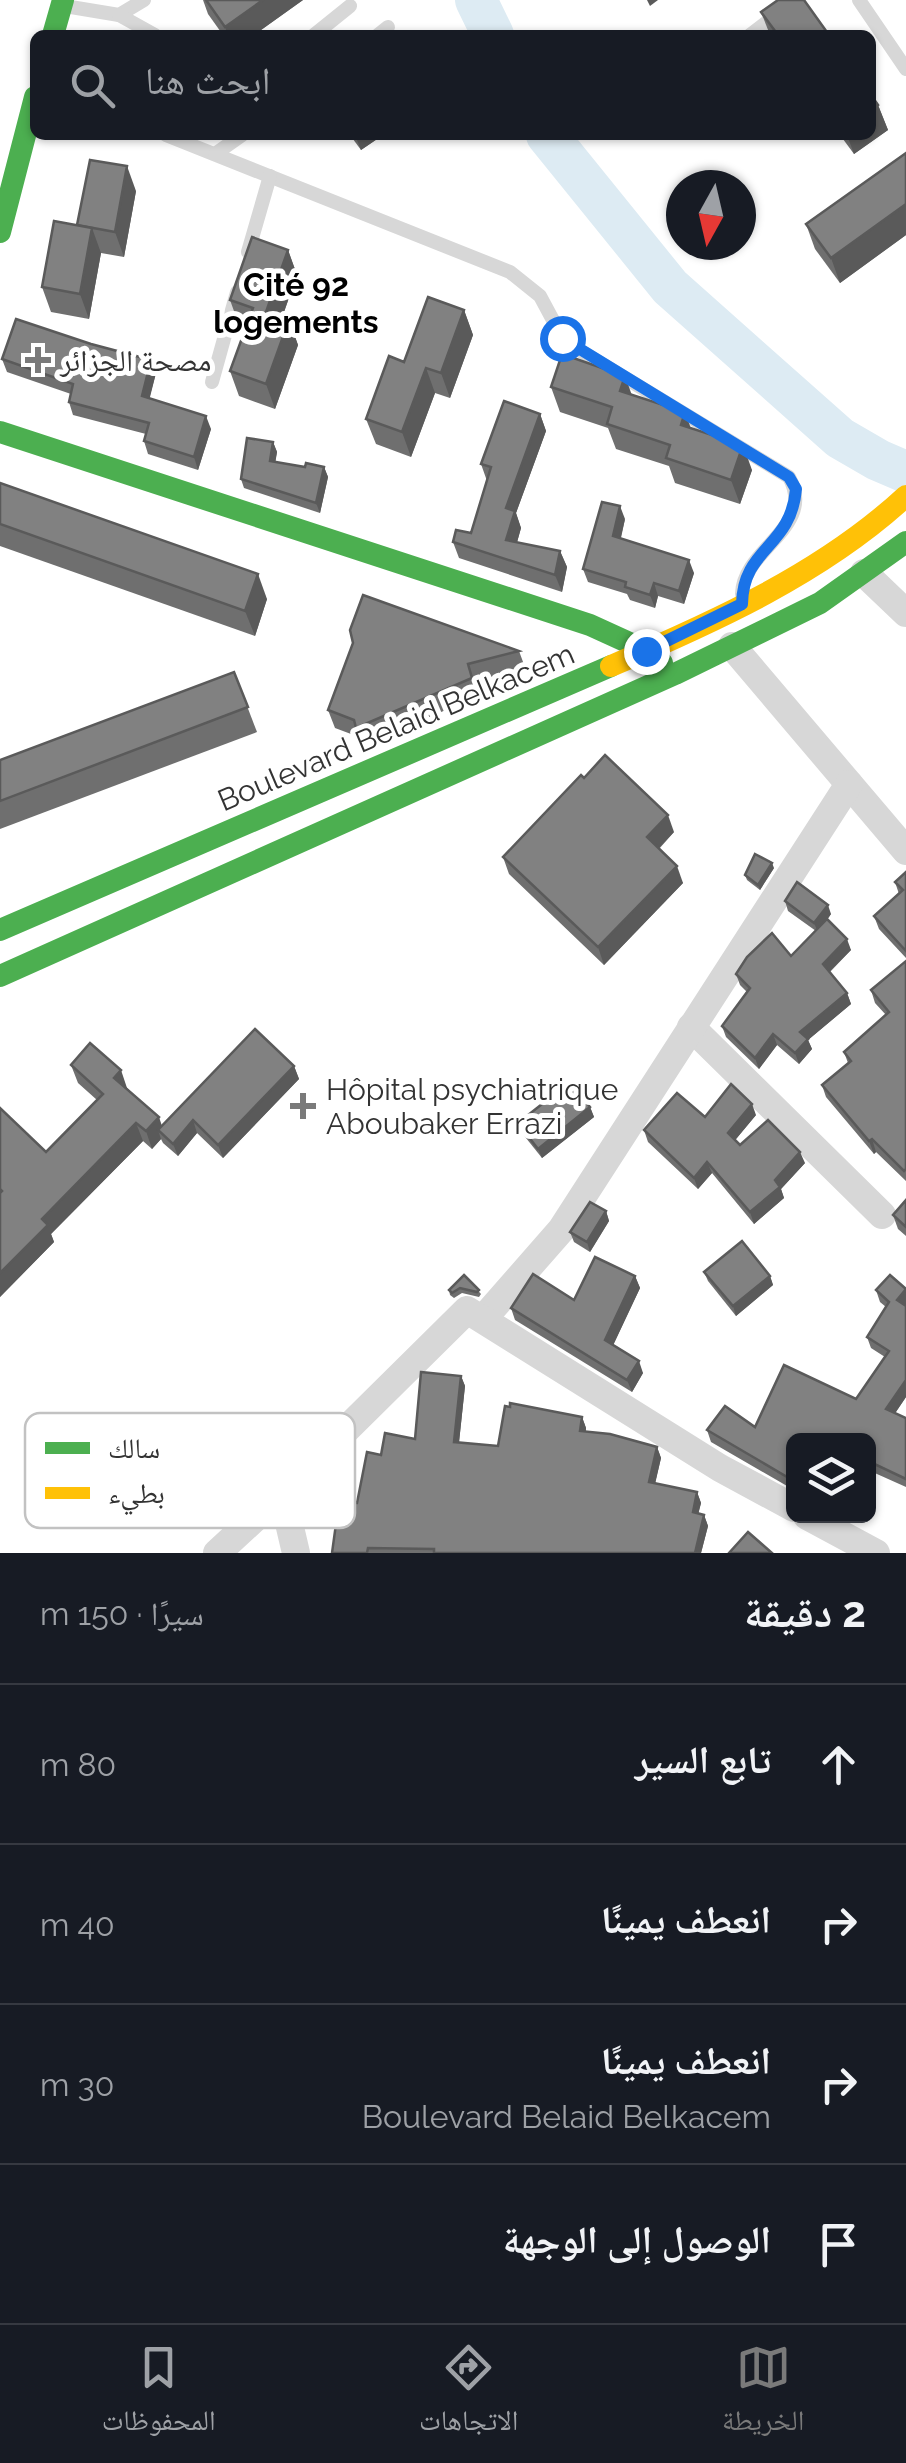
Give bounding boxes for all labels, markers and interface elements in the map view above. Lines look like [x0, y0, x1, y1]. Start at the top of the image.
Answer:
search box [30, 30, 876, 140]
icon: search [65, 58, 120, 113]
text: ابحث هنا [145, 58, 271, 103]
north arrow [666, 170, 756, 260]
district label: Cité 92 logements [213, 266, 379, 340]
route start [540, 316, 586, 362]
place label: مصحة الجزائر [59, 343, 211, 378]
marker: مصحة الجزائر [25, 347, 51, 373]
route end [624, 629, 670, 675]
street label: Boulevard Belaid Belkacem [213, 636, 579, 818]
place label: Hôpital psychiatrique Aboubaker Errazi [326, 1072, 618, 1141]
marker: Hôpital psychiatrique Aboubaker Errazi [290, 1093, 316, 1119]
legend [25, 1413, 355, 1528]
text: سالك [108, 1432, 160, 1465]
map controls [786, 1433, 876, 1523]
button: layers [786, 1433, 876, 1523]
text: بطيء [108, 1477, 165, 1516]
text: 2 دقيقة [744, 1588, 866, 1637]
text: سيرًا · 150 m [40, 1595, 204, 1632]
text: تابع السير [635, 1737, 771, 1782]
icon: ahead [811, 1737, 866, 1792]
text: 80 m [40, 1746, 116, 1783]
text: انعطف يمينًا [601, 1897, 771, 1942]
icon: right [811, 1897, 866, 1952]
text: 40 m [40, 1906, 115, 1943]
text: انعطف يمينًا [601, 2038, 771, 2083]
icon: right [811, 2057, 866, 2112]
text: 30 m [40, 2066, 114, 2103]
text: Boulevard Belaid Belkacem [362, 2098, 771, 2135]
text: الوصول إلى الوجهة [503, 2217, 771, 2262]
icon: arrive [811, 2217, 866, 2272]
tab: المحفوظات [102, 2340, 216, 2448]
tab: الاتجاهات [419, 2340, 518, 2448]
tab: الخريطة [722, 2340, 804, 2448]

